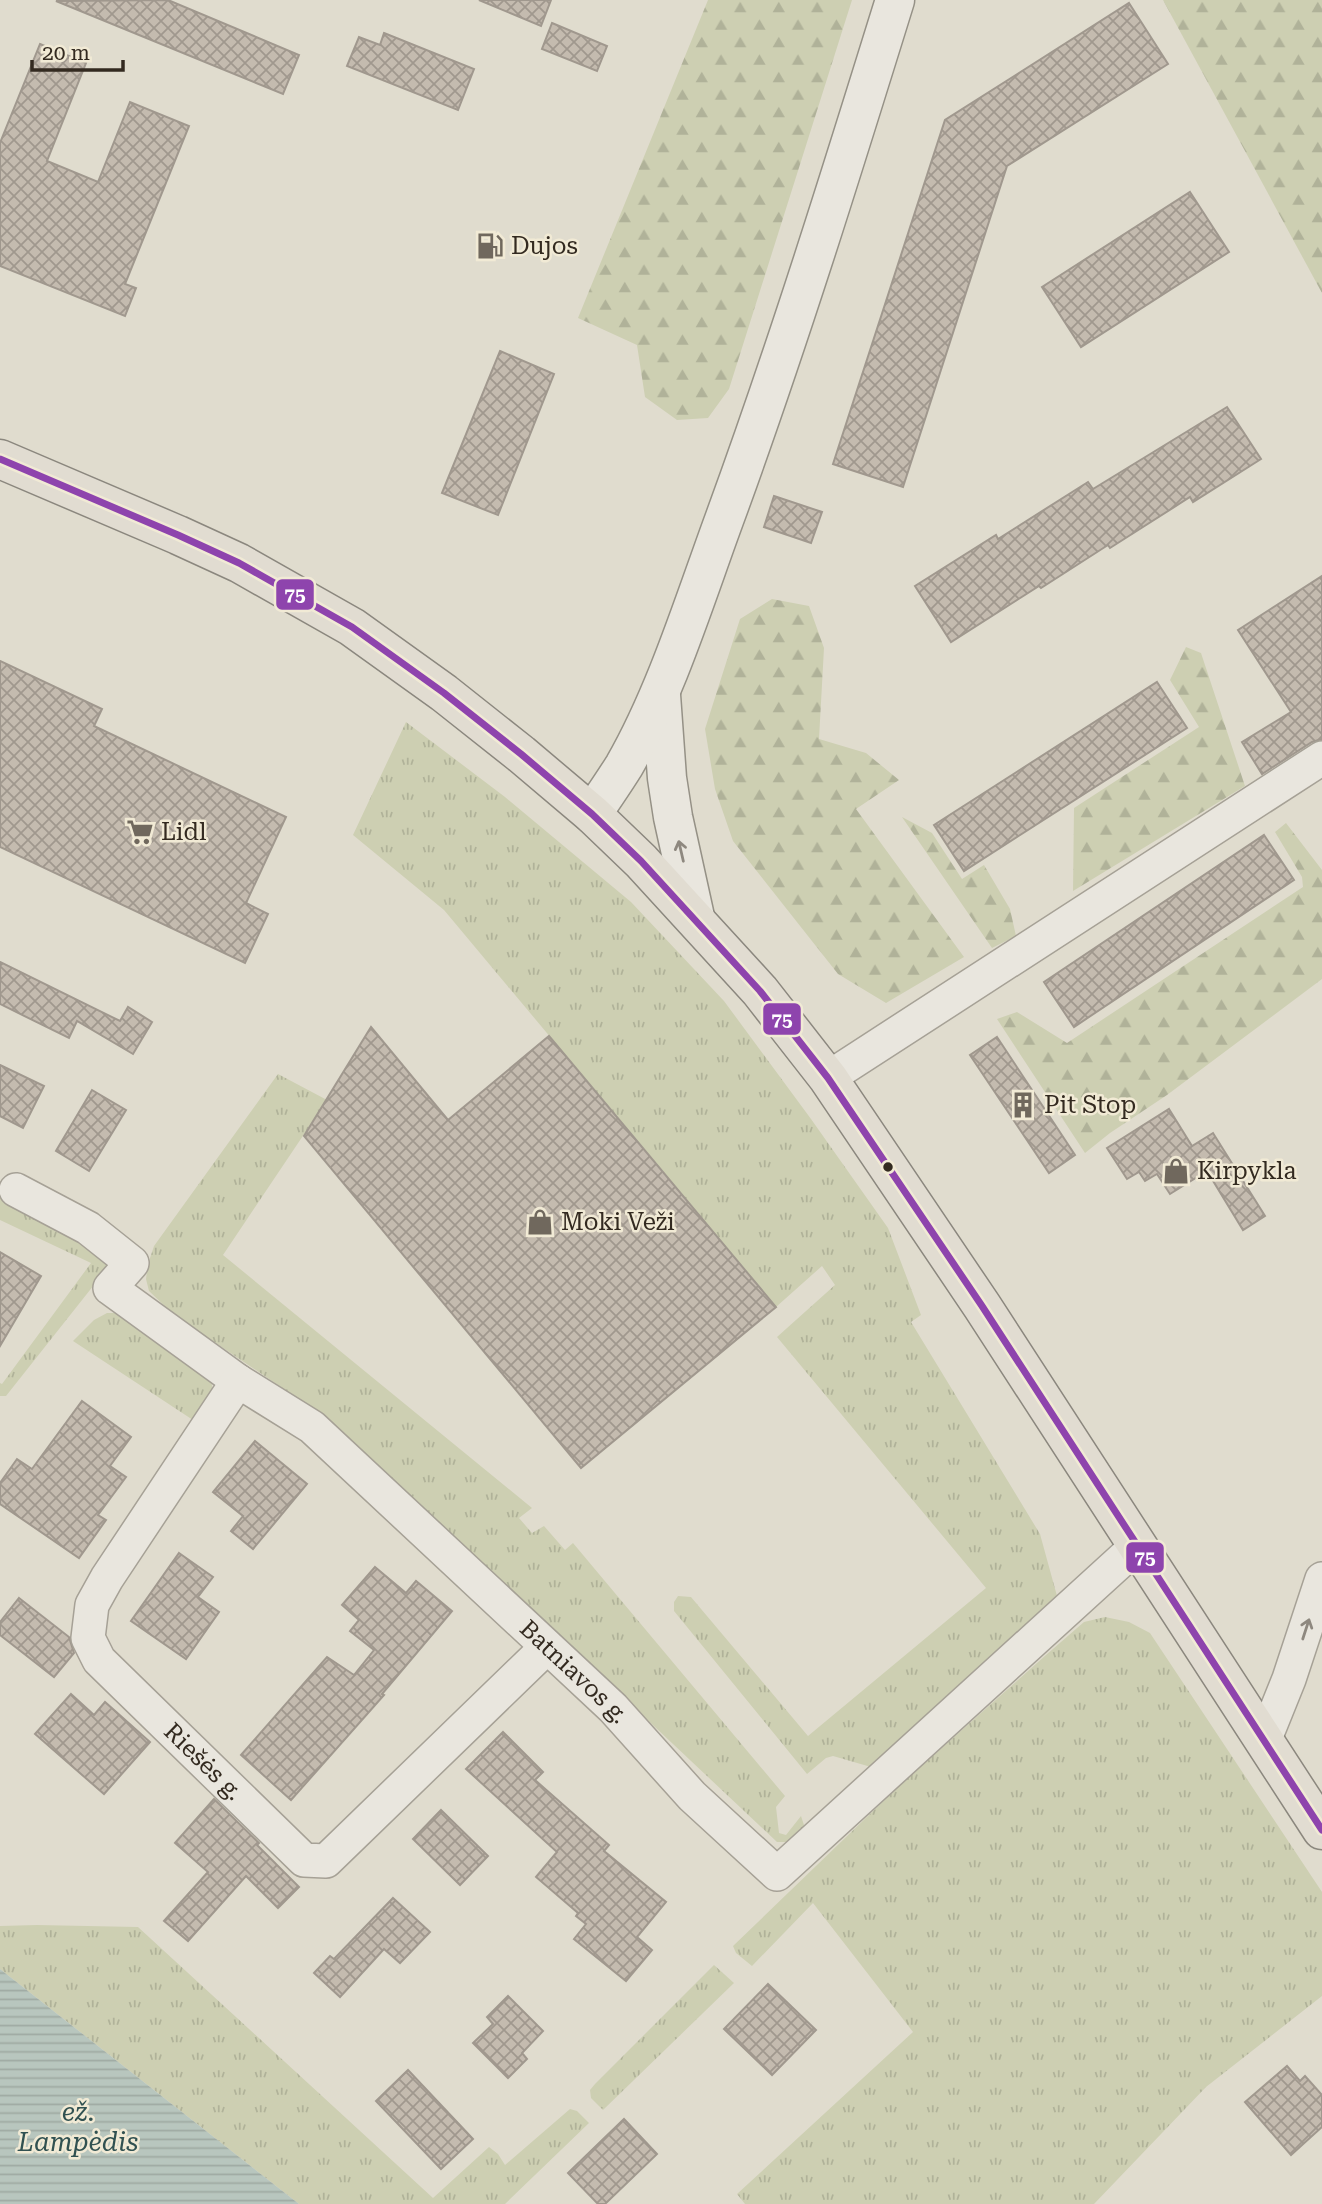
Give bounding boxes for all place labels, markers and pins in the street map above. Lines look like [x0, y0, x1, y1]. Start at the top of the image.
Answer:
fuel station icon: Dujos [475, 231, 505, 261]
place label: Dujos [511, 232, 578, 260]
supermarket icon: Lidl [125, 817, 155, 847]
place label: Lidl [161, 818, 206, 846]
building icon: Pit Stop [1008, 1090, 1038, 1120]
place label: Pit Stop [1044, 1091, 1136, 1119]
shop icon: Kirpykla [1161, 1156, 1191, 1186]
place label: Kirpykla [1197, 1157, 1296, 1185]
unlabelled marker [881, 1160, 895, 1174]
shop icon: Moki Veži [525, 1207, 555, 1237]
place label: Moki Veži [561, 1208, 675, 1236]

